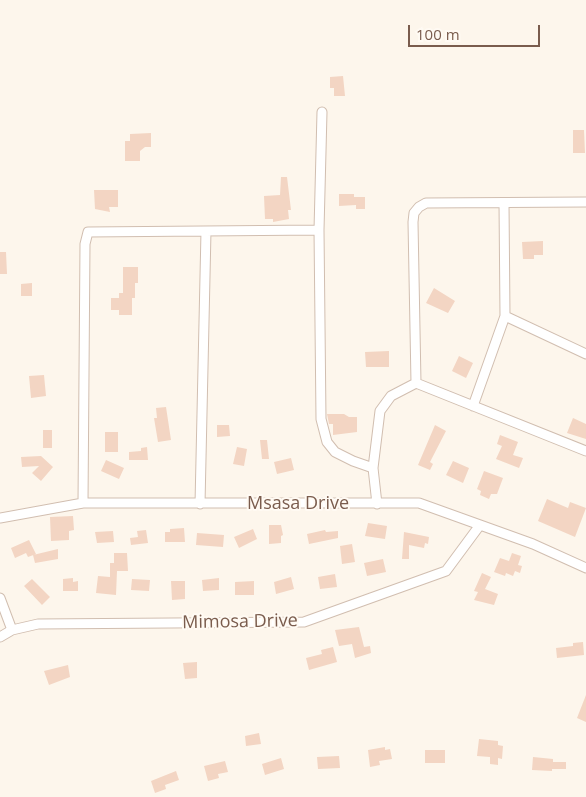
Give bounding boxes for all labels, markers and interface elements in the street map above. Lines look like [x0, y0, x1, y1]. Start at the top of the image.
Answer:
scale bar [411, 15, 544, 47]
text: 100 m [416, 24, 460, 44]
street label: Msasa Drive [247, 493, 349, 515]
street label: Mimosa Drive [182, 610, 298, 634]

